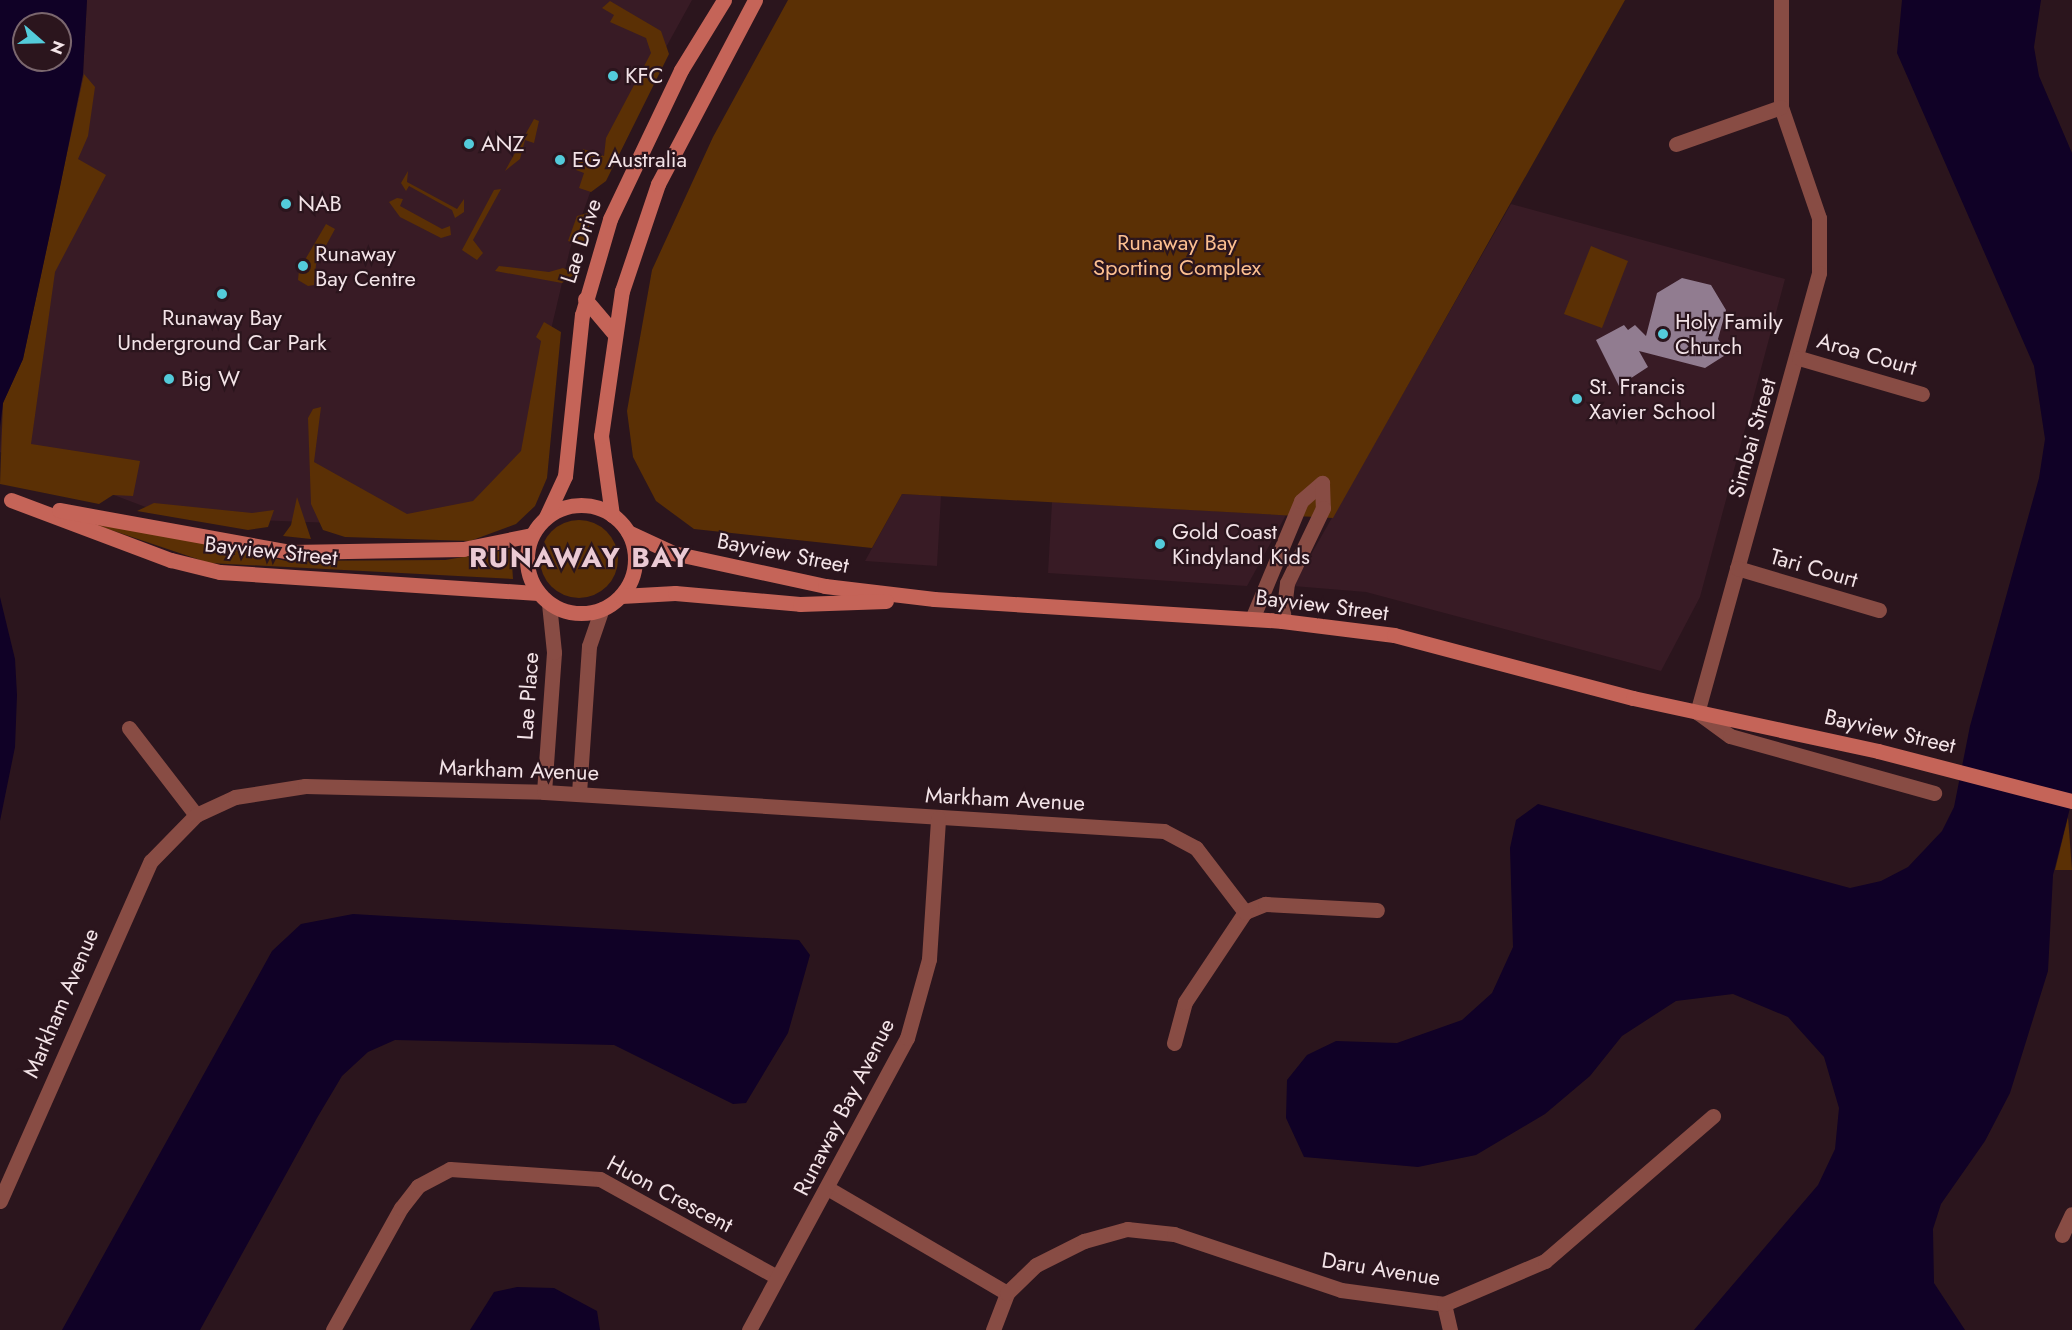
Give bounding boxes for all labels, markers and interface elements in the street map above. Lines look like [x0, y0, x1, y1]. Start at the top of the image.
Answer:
north arrow [12, 12, 72, 72]
text: N [45, 38, 70, 58]
place label: KFC [625, 63, 663, 89]
marker: KFC [606, 69, 620, 83]
place label: ANZ [481, 131, 525, 157]
marker: ANZ [462, 137, 476, 151]
place label: EG Australia [572, 147, 687, 173]
marker: EG Australia [553, 153, 567, 167]
place label: NAB [298, 191, 342, 217]
street label: Lae Drive [555, 195, 607, 287]
marker: NAB [279, 197, 293, 211]
park label: Runaway Bay Sporting Complex [1093, 229, 1261, 280]
place label: Runaway Bay Centre [315, 240, 416, 292]
marker: Runaway Bay Centre [296, 259, 310, 273]
marker: Runaway Bay Underground Car Park [215, 287, 229, 301]
place label: Runaway Bay Underground Car Park [117, 304, 327, 356]
place label: Holy Family Church [1675, 308, 1783, 360]
marker: Holy Family Church [1656, 327, 1670, 341]
street label: Aroa Court [1814, 327, 1920, 381]
place label: Big W [181, 366, 240, 392]
marker: Big W [162, 372, 176, 386]
place label: St. Francis Xavier School [1589, 373, 1716, 424]
street label: Simbai Street [1722, 375, 1782, 501]
marker: St. Francis Xavier School [1570, 392, 1584, 406]
place label: Gold Coast Kindyland Kids [1172, 518, 1310, 570]
street label: Bayview Street [715, 527, 851, 579]
street label: Bayview Street [203, 531, 339, 571]
marker: Gold Coast Kindyland Kids [1153, 537, 1167, 551]
district label: RUNAWAY BAY [469, 541, 691, 575]
street label: Tari Court [1767, 543, 1861, 593]
street label: Bayview Street [1254, 584, 1390, 626]
street label: Lae Place [512, 651, 544, 741]
street label: Bayview Street [1822, 703, 1958, 759]
street label: Markham Avenue [439, 754, 599, 786]
street label: Markham Avenue [924, 782, 1086, 816]
street label: Markham Avenue [18, 924, 104, 1082]
street label: Runaway Bay Avenue [788, 1014, 900, 1200]
street label: Huon Crescent [603, 1150, 737, 1238]
street label: Daru Avenue [1320, 1247, 1442, 1291]

